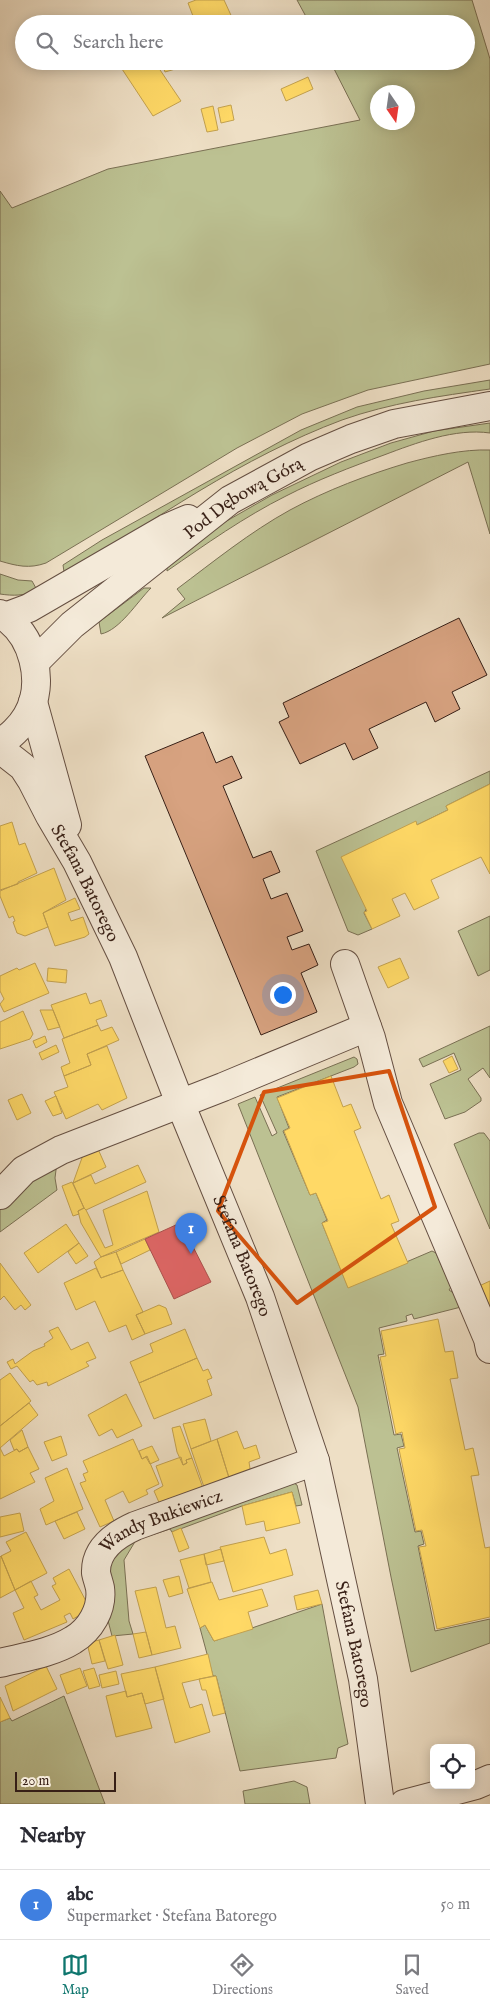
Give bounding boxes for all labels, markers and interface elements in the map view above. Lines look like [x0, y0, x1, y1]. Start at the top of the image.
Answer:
search box [15, 15, 475, 70]
icon: search [33, 29, 61, 57]
text: Search here [73, 31, 164, 55]
north arrow [370, 85, 415, 130]
street label: Pod Dębową Górą [180, 452, 308, 545]
street label: Stefana Batorego [44, 821, 124, 946]
your location [270, 982, 296, 1008]
street label: Stefana Batorego [206, 1192, 276, 1320]
pin: 1 [175, 1213, 207, 1254]
street label: Wandy Bukiewicz [95, 1485, 226, 1558]
street label: Stefana Batorego [329, 1579, 377, 1709]
map controls [430, 1744, 475, 1789]
button: locate [430, 1744, 475, 1789]
scale bar [15, 1769, 116, 1792]
text: 20 m [22, 1772, 49, 1790]
text: Nearby [20, 1823, 85, 1850]
text: abc [67, 1883, 94, 1907]
text: 1 [33, 1895, 39, 1915]
text: 50 m [441, 1895, 470, 1915]
text: Supermarket · Stefana Batorego [67, 1907, 277, 1927]
tab: Map [61, 1951, 89, 1999]
tab: Directions [212, 1951, 273, 1999]
tab: Saved [396, 1951, 429, 1999]

